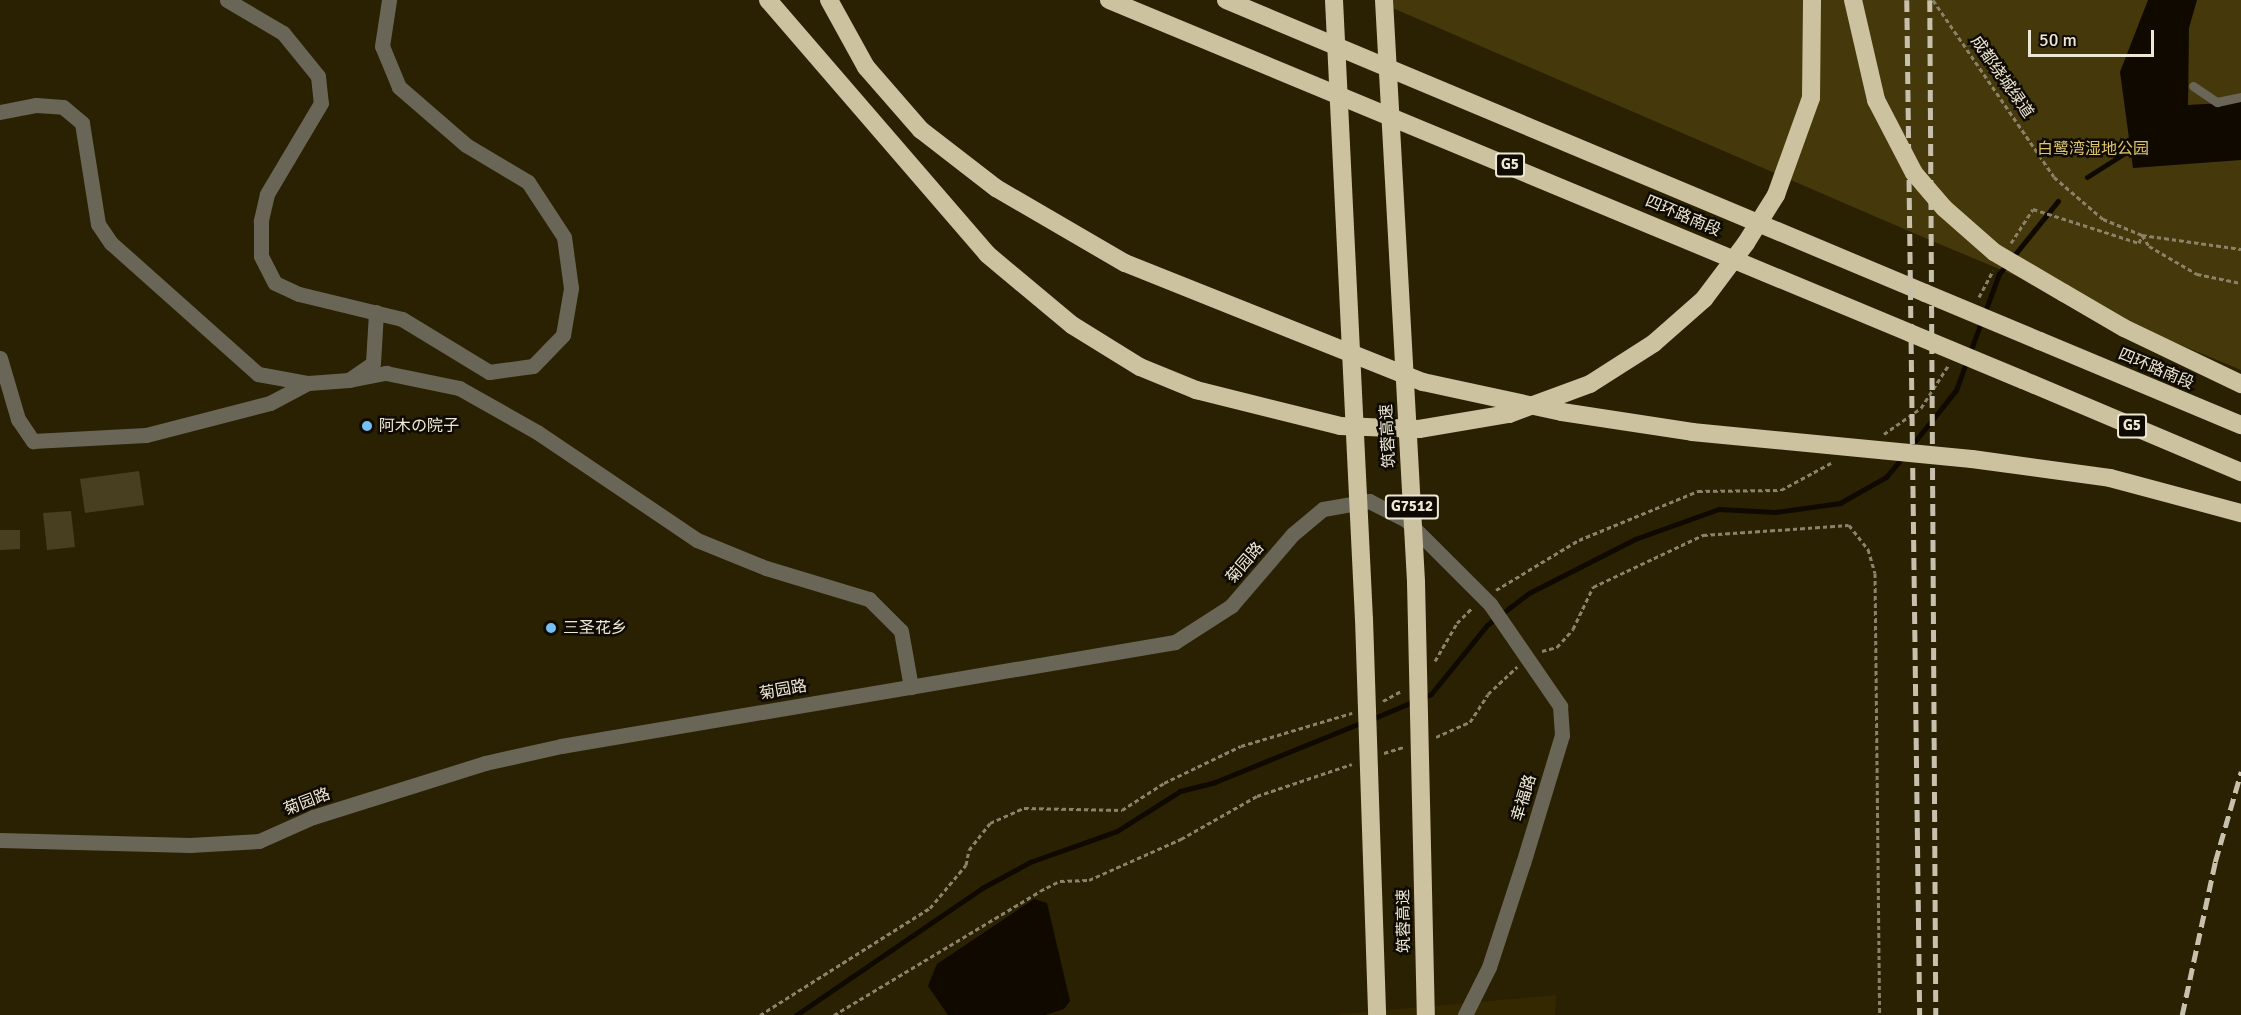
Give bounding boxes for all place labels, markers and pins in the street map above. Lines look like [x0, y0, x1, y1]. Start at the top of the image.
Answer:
place label: 阿木の院子 [379, 416, 459, 436]
marker: 阿木の院子 [360, 419, 374, 433]
place label: 三圣花乡 [563, 618, 627, 638]
marker: 三圣花乡 [544, 621, 558, 635]

